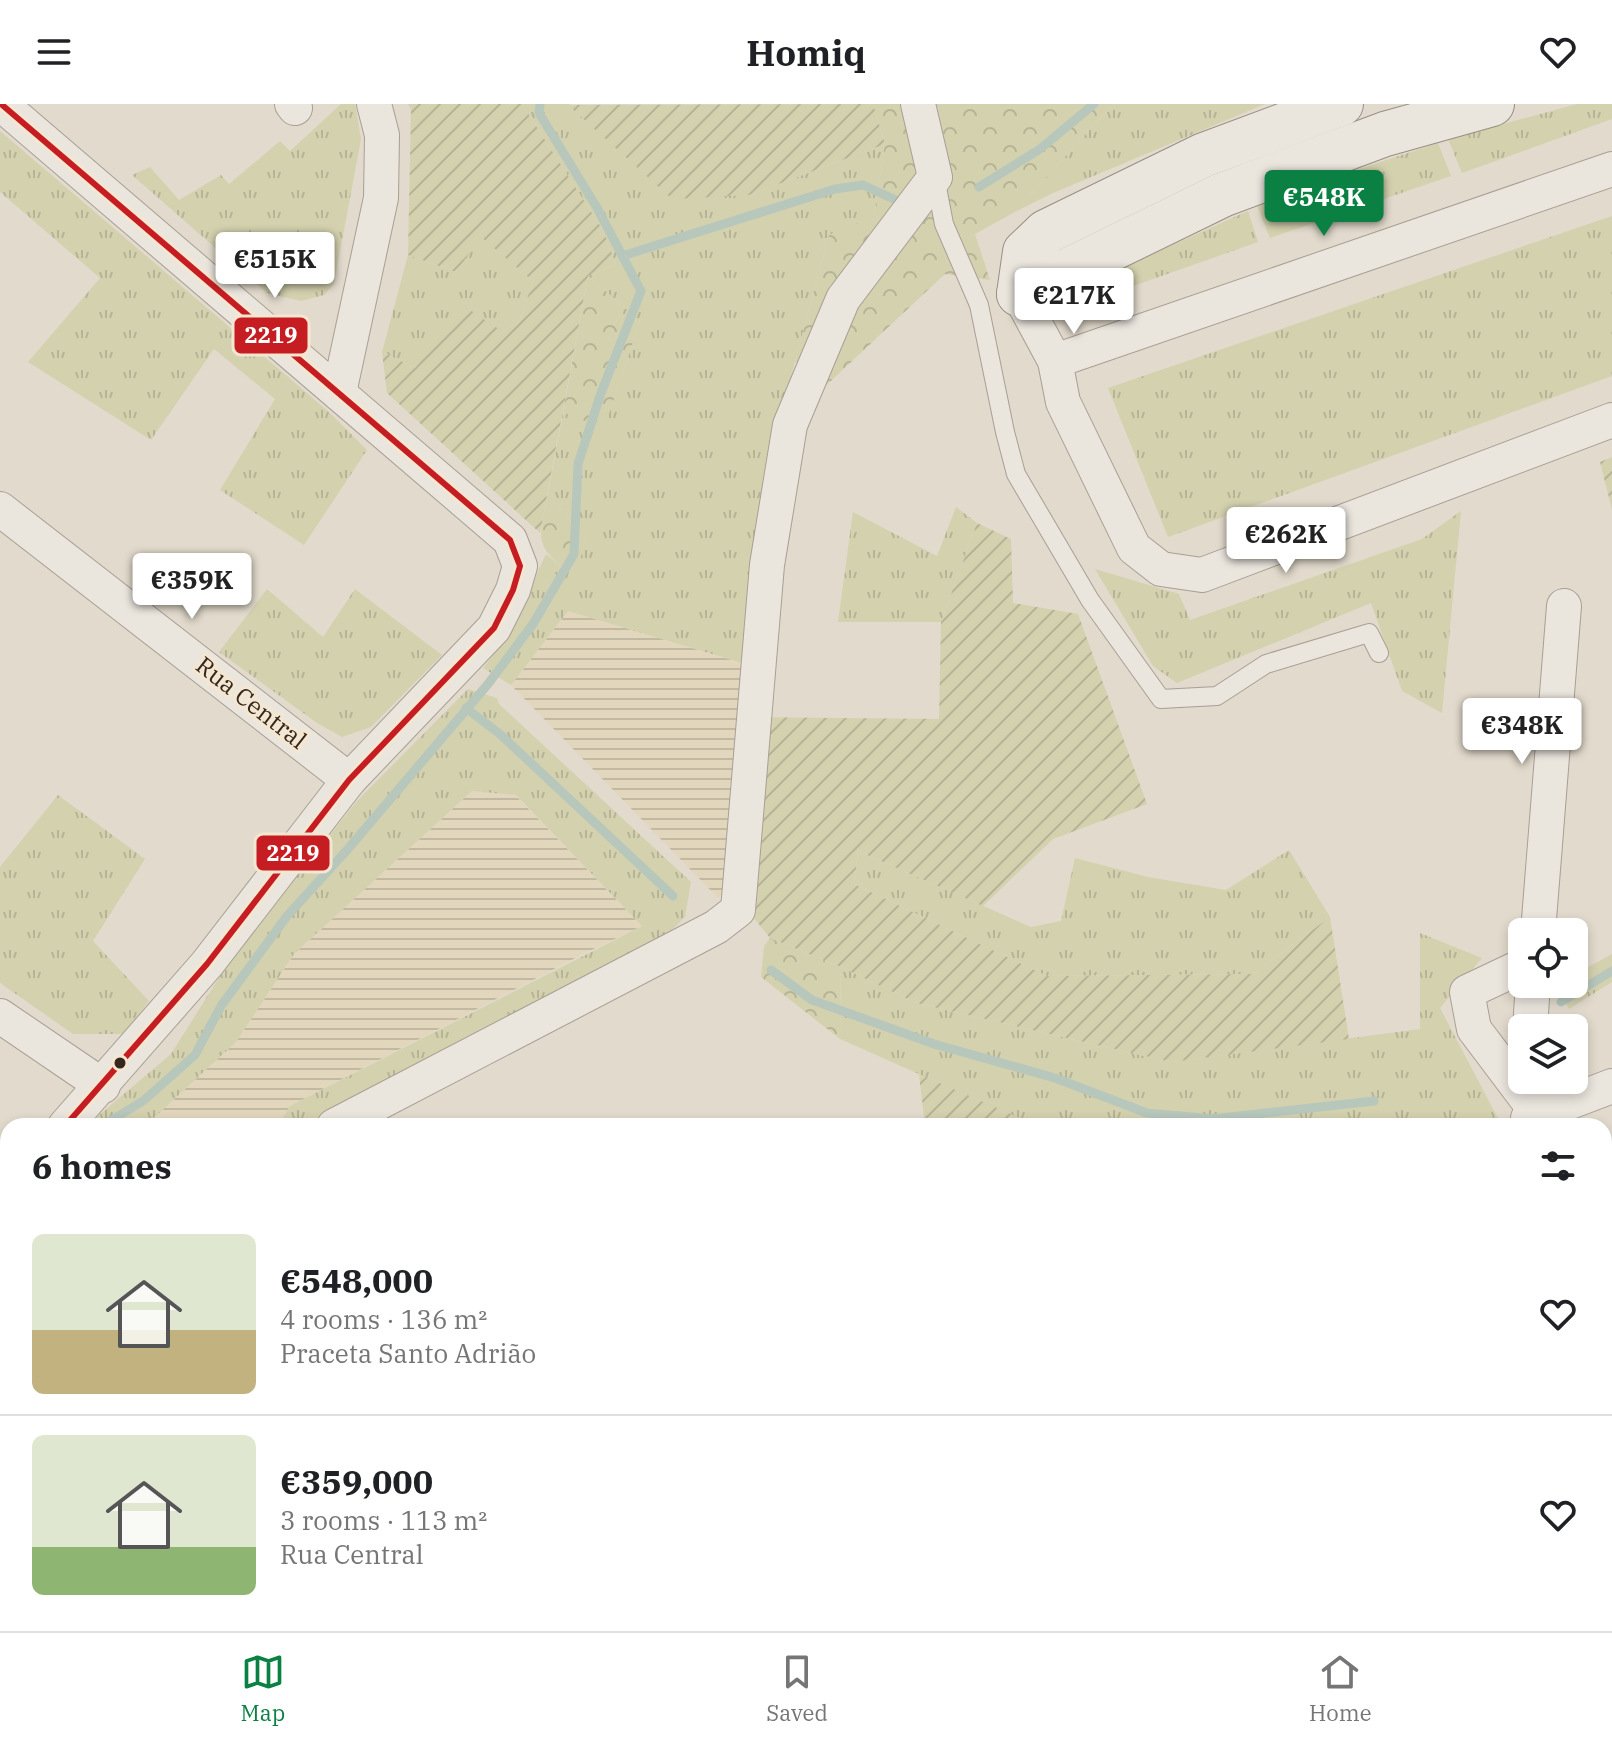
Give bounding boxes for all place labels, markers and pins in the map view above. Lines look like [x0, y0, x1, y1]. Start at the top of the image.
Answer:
pin: €548K [1268, 170, 1380, 238]
pin: €515K [219, 232, 331, 300]
pin: €217K [1018, 268, 1130, 336]
pin: €262K [1230, 507, 1342, 575]
pin: €359K [136, 553, 248, 621]
pin: €348K [1466, 698, 1578, 766]
unlabelled marker [112, 1055, 128, 1071]

